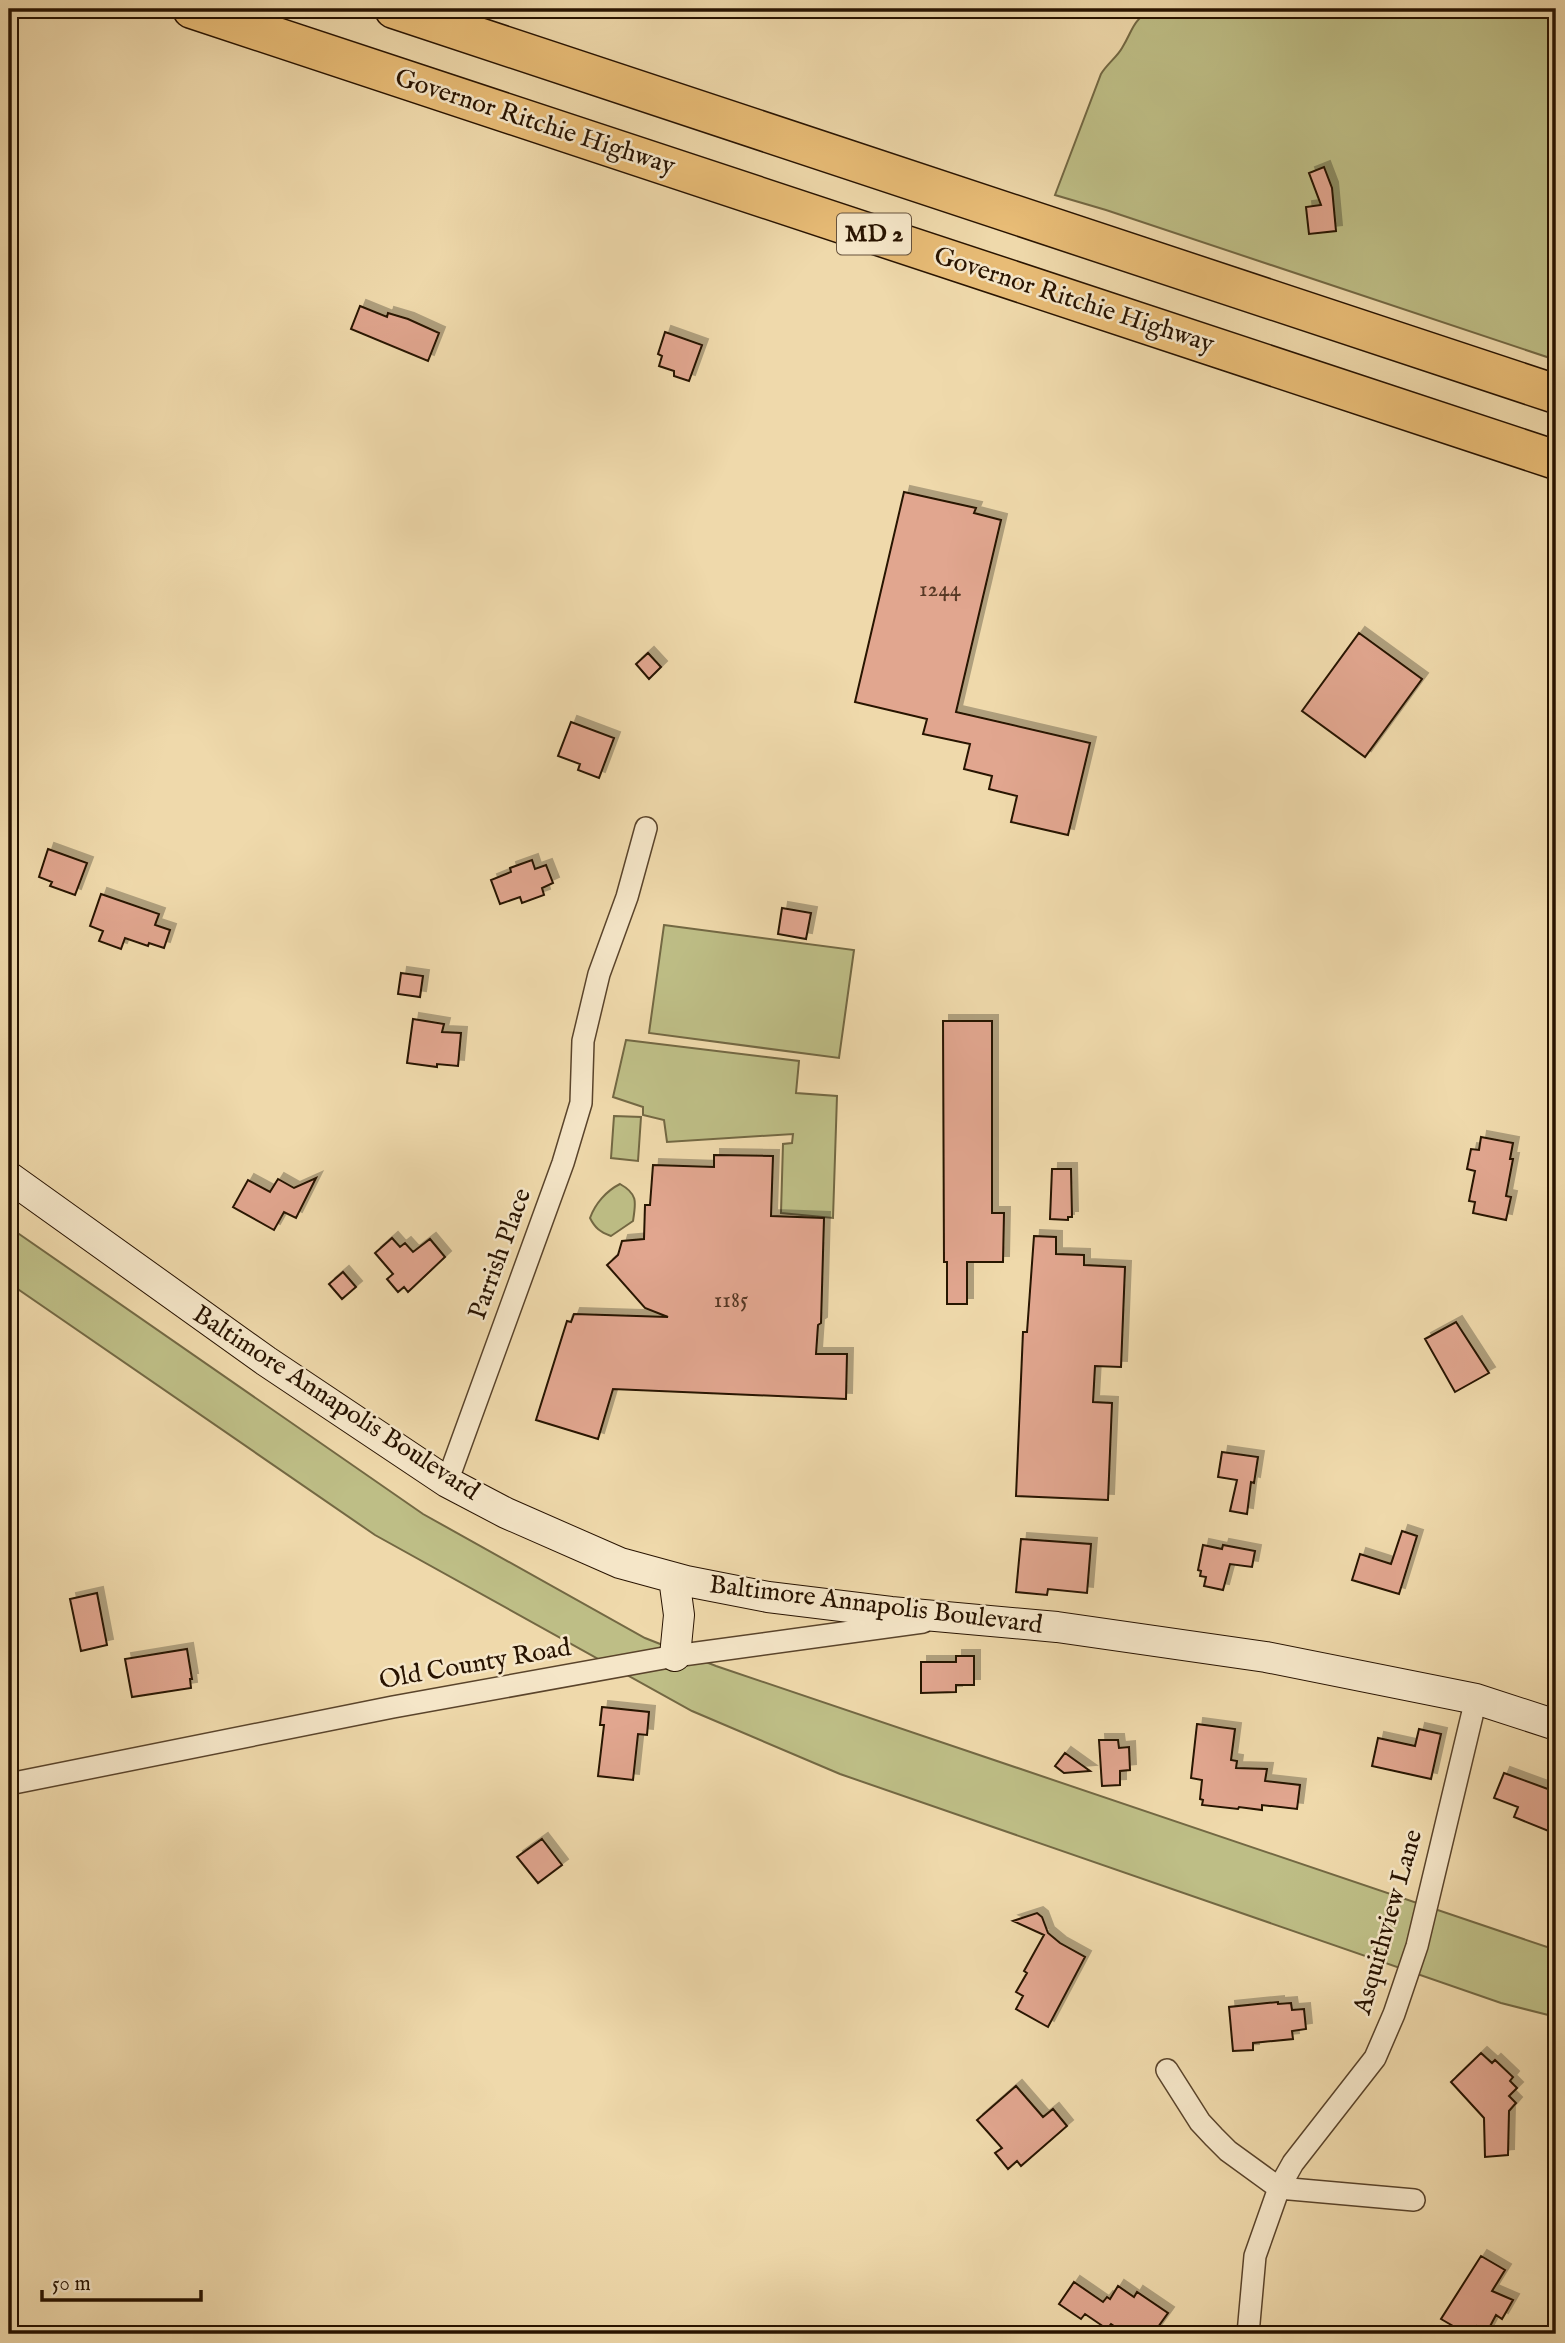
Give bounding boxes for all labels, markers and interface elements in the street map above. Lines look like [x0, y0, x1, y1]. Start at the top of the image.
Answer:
street label: Governor Ritchie Highway [391, 61, 680, 183]
road number: MD 2 [837, 214, 911, 255]
street label: Governor Ritchie Highway [930, 239, 1219, 361]
house number: 1244 [919, 575, 962, 604]
street label: Parrish Place [461, 1184, 539, 1324]
house number: 1185 [714, 1286, 748, 1315]
street label: Baltimore Annapolis Boulevard [186, 1298, 486, 1508]
street label: Baltimore Annapolis Boulevard [707, 1568, 1045, 1642]
street label: Old County Road [377, 1631, 574, 1697]
street label: Asquithview Lane [1346, 1826, 1430, 2019]
scale bar [42, 2259, 201, 2303]
text: 50 m [52, 2271, 91, 2298]

